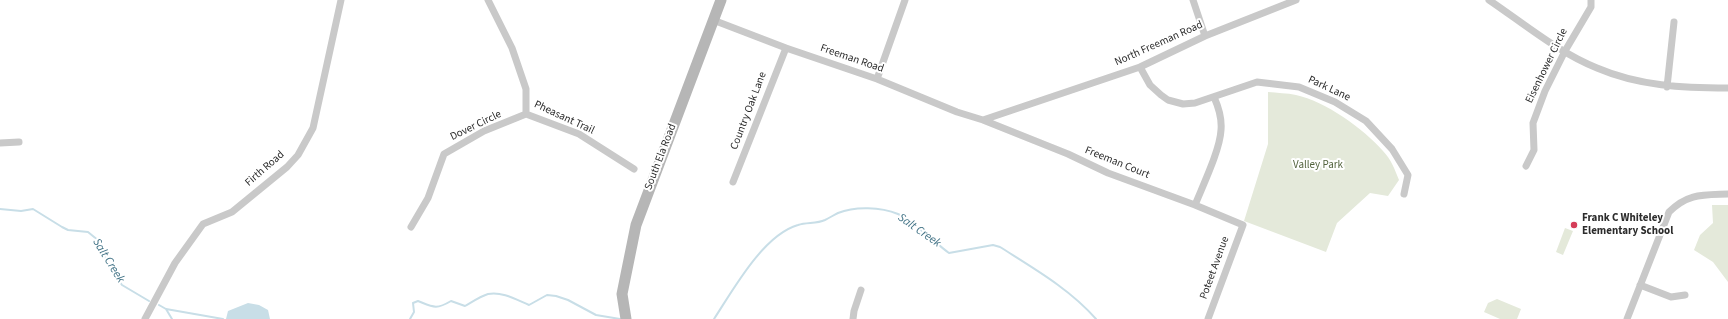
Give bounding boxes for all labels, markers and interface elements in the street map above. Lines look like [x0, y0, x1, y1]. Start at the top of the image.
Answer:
street label: North Freeman Road [1113, 19, 1205, 69]
street label: Eisenhower Circle [1523, 26, 1571, 106]
street label: Freeman Road [818, 42, 886, 76]
street label: Country Oak Lane [728, 70, 770, 152]
street label: Park Lane [1306, 73, 1352, 105]
street label: Pheasant Trail [532, 98, 596, 138]
street label: Dover Circle [448, 108, 504, 144]
street label: South Ela Road [642, 122, 680, 192]
street label: Freeman Court [1083, 144, 1151, 182]
street label: Firth Road [243, 148, 287, 190]
park label: Valley Park [1293, 159, 1343, 173]
water label: Salt Creek [895, 211, 943, 251]
place label: Frank C Whiteley Elementary School [1582, 212, 1673, 238]
marker: Frank C Whiteley Elementary School [1569, 220, 1579, 230]
street label: Poteet Avenue [1198, 235, 1232, 301]
water label: Salt Creek [89, 236, 127, 286]

